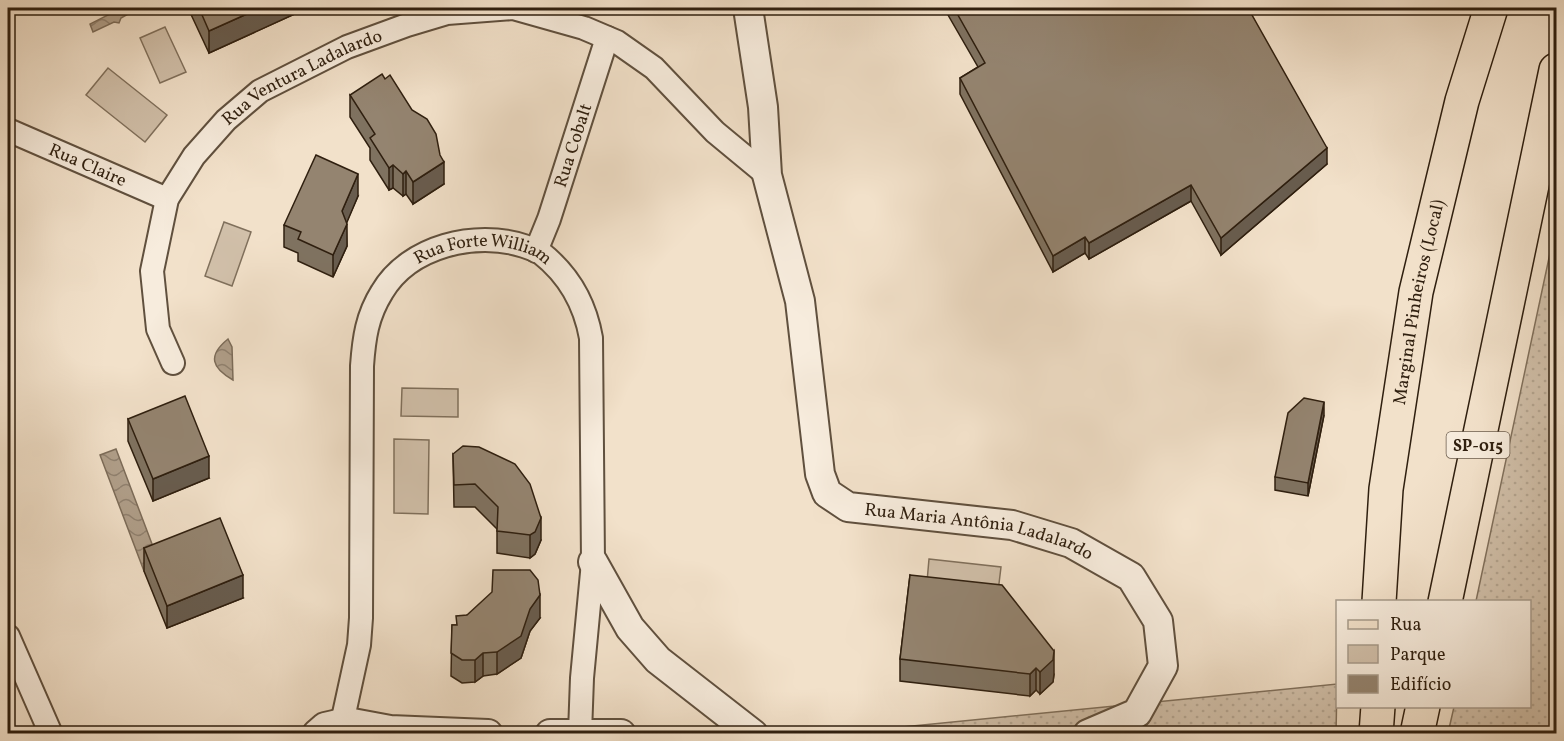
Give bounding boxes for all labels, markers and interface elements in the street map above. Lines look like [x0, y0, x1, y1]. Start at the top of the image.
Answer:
street label: Rua Ventura Ladalardo [217, 24, 386, 132]
street label: Rua Cobalt [549, 101, 599, 191]
street label: Rua Claire [44, 138, 130, 194]
street label: Marginal Pinheiros (Local) [1388, 197, 1452, 407]
text: Rua Forte William [410, 229, 557, 271]
street label: Rua Forte William [410, 254, 554, 278]
road number: SP-015 [1446, 432, 1510, 458]
street label: Rua Maria Antônia Ladalardo [863, 498, 1097, 567]
legend [1336, 600, 1531, 708]
text: Rua [1390, 613, 1421, 638]
text: Parque [1390, 643, 1445, 668]
text: Edifício [1390, 673, 1451, 698]

